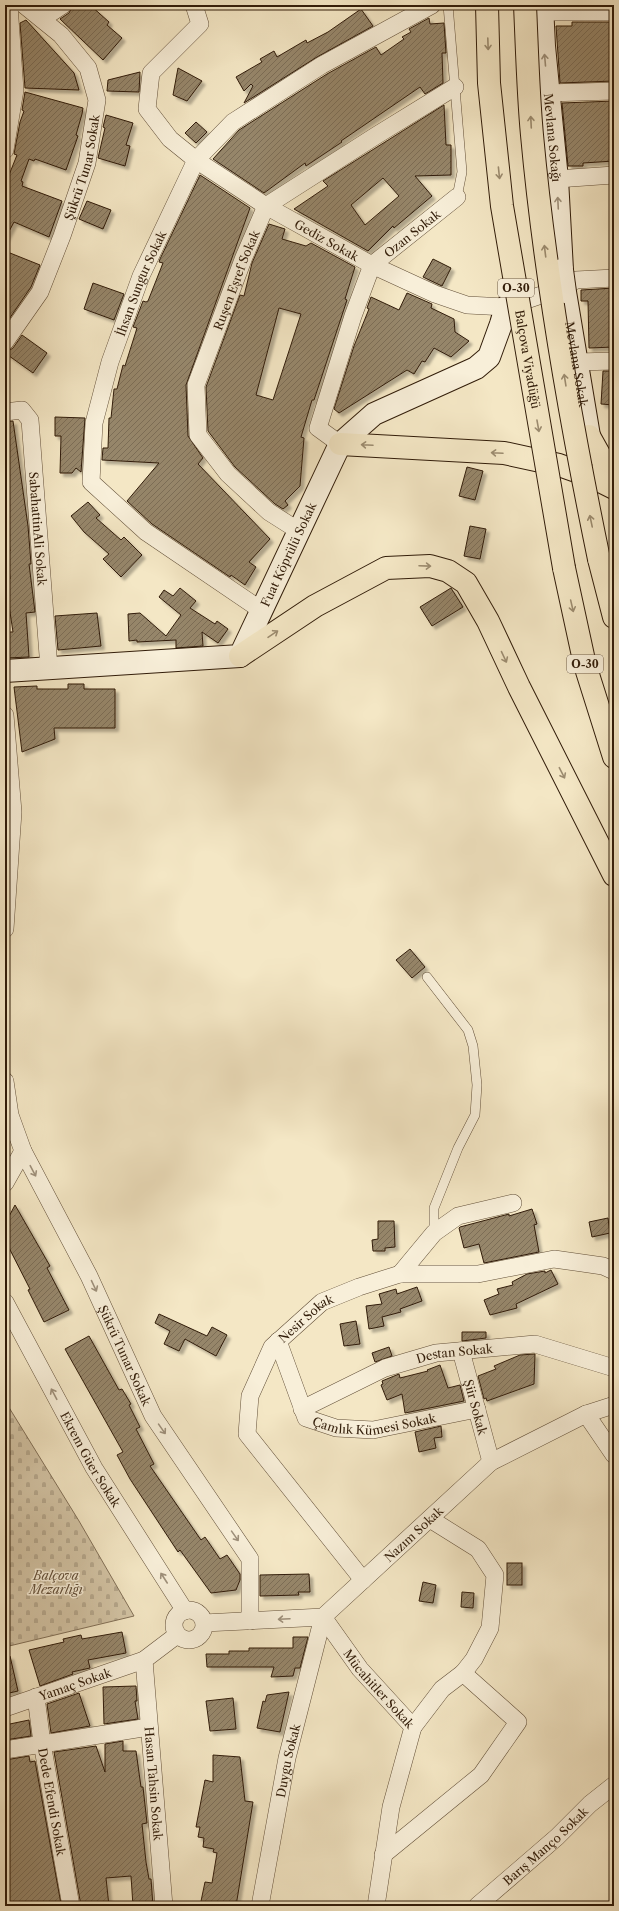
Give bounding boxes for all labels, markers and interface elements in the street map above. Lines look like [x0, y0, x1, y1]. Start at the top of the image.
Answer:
one-way arrow [484, 37, 492, 50]
one-way arrow [541, 54, 548, 67]
street label: Mevlana Sokağı [541, 92, 565, 183]
street label: Şükrü Tunar Sokak [61, 112, 102, 222]
one-way arrow [527, 116, 535, 129]
one-way arrow [495, 167, 502, 180]
one-way arrow [555, 197, 562, 210]
street label: Ozan Sokak [381, 205, 444, 260]
street label: Gediz Sokak [292, 216, 363, 264]
street label: İhsan Sungur Sokak [112, 227, 169, 338]
street label: Ruşen Eşref Sokak [210, 227, 263, 332]
one-way arrow [542, 245, 549, 258]
road number: O-30 [498, 279, 534, 297]
street label: Balçova Viyadüğü [512, 309, 544, 410]
street label: Mevlana Sokak [563, 320, 592, 409]
one-way arrow [561, 374, 569, 387]
one-way arrow [534, 419, 542, 432]
one-way arrow [361, 442, 374, 449]
one-way arrow [491, 449, 504, 457]
street label: SabahattinAli Sokak [26, 471, 50, 587]
street label: Fuat Köprülü Sokak [257, 499, 319, 609]
one-way arrow [587, 515, 595, 528]
one-way arrow [418, 562, 431, 570]
one-way arrow [569, 599, 577, 612]
one-way arrow [267, 630, 278, 638]
one-way arrow [501, 650, 508, 662]
road number: O-30 [567, 655, 603, 673]
one-way arrow [559, 767, 566, 779]
one-way arrow [30, 1165, 38, 1177]
one-way arrow [91, 1280, 98, 1292]
street label: Nesir Sokak [275, 1290, 336, 1345]
street label: Şükrü Tunar Sokak [96, 1302, 155, 1409]
street label: Destan Sokak [414, 1340, 495, 1366]
street label: Şiir Sokak [461, 1377, 491, 1438]
one-way arrow [50, 1388, 58, 1400]
street label: Ekrem Güer Sokak [58, 1409, 125, 1510]
street label: Çamlık Kümesi Sokak [311, 1410, 438, 1437]
one-way arrow [158, 1423, 166, 1434]
street label: Nazım Sokak [381, 1502, 447, 1565]
one-way arrow [231, 1530, 239, 1541]
park label: Balçova Mezarlığı [27, 1568, 83, 1597]
one-way arrow [160, 1573, 168, 1584]
one-way arrow [278, 1616, 291, 1623]
street label: Mücahitler Sokak [341, 1646, 418, 1732]
street label: Yamaç Sokak [36, 1664, 114, 1704]
street label: Duygu Sokak [272, 1721, 303, 1799]
street label: Hasan Tahsin Sokak [142, 1726, 166, 1842]
street label: Dede Efendi Sokak [36, 1747, 70, 1858]
street label: Barış Manço Sokak [500, 1803, 591, 1888]

